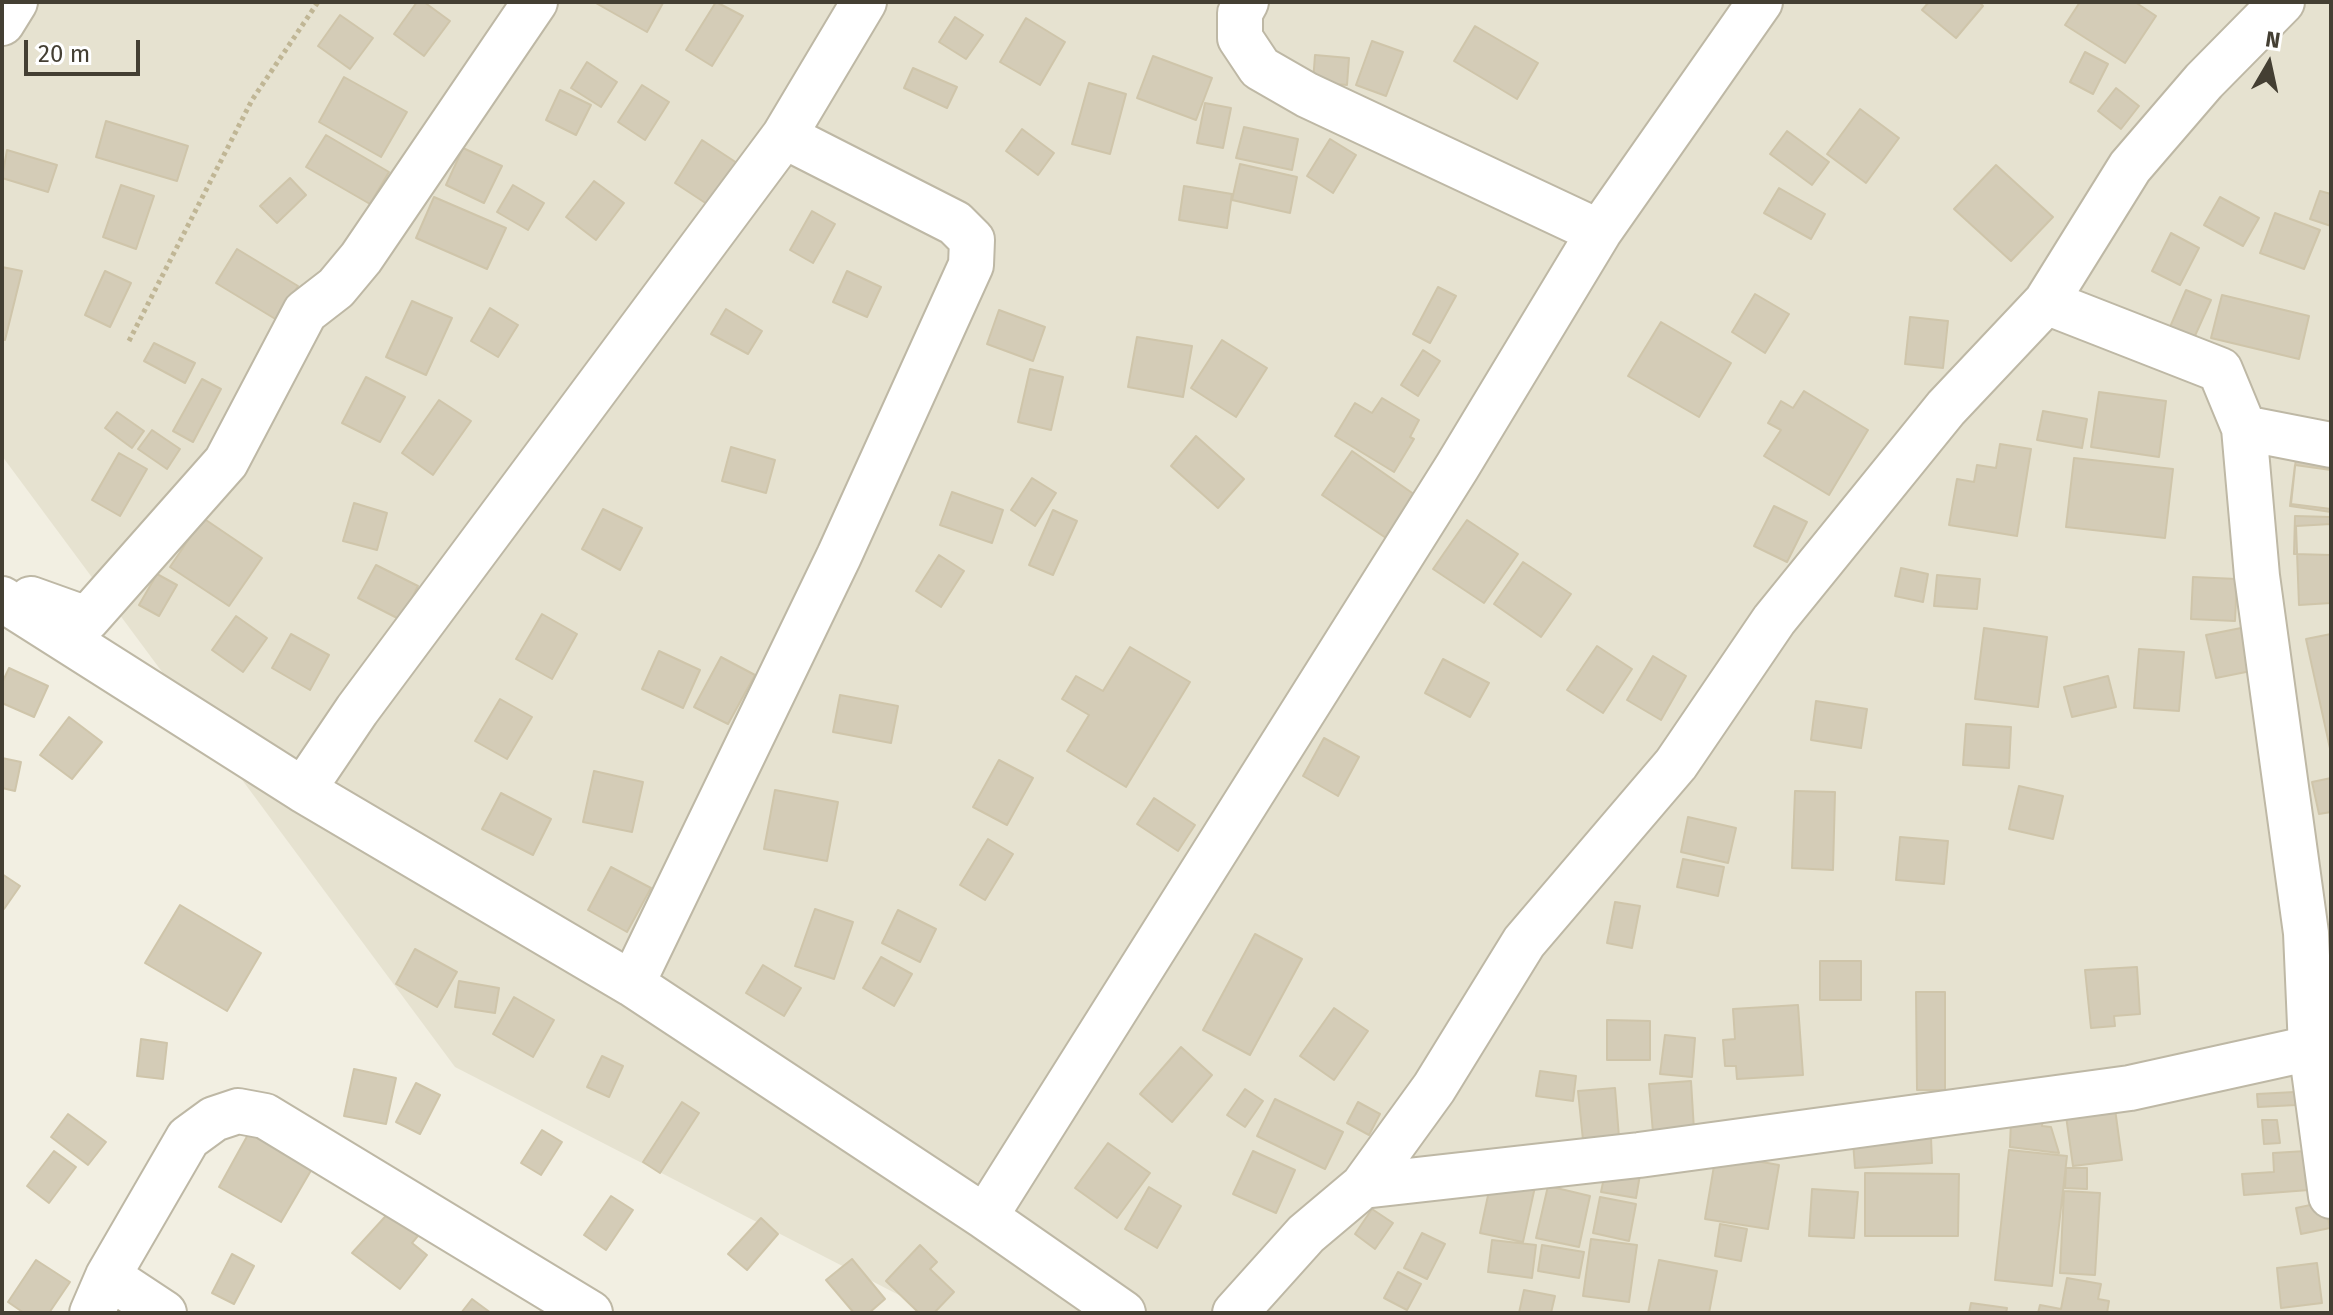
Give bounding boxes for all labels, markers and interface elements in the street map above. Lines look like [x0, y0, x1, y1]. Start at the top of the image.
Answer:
scale bar [28, 24, 144, 74]
north arrow [2229, 24, 2309, 104]
text: N [2264, 25, 2282, 54]
text: 20 m [38, 40, 90, 68]

